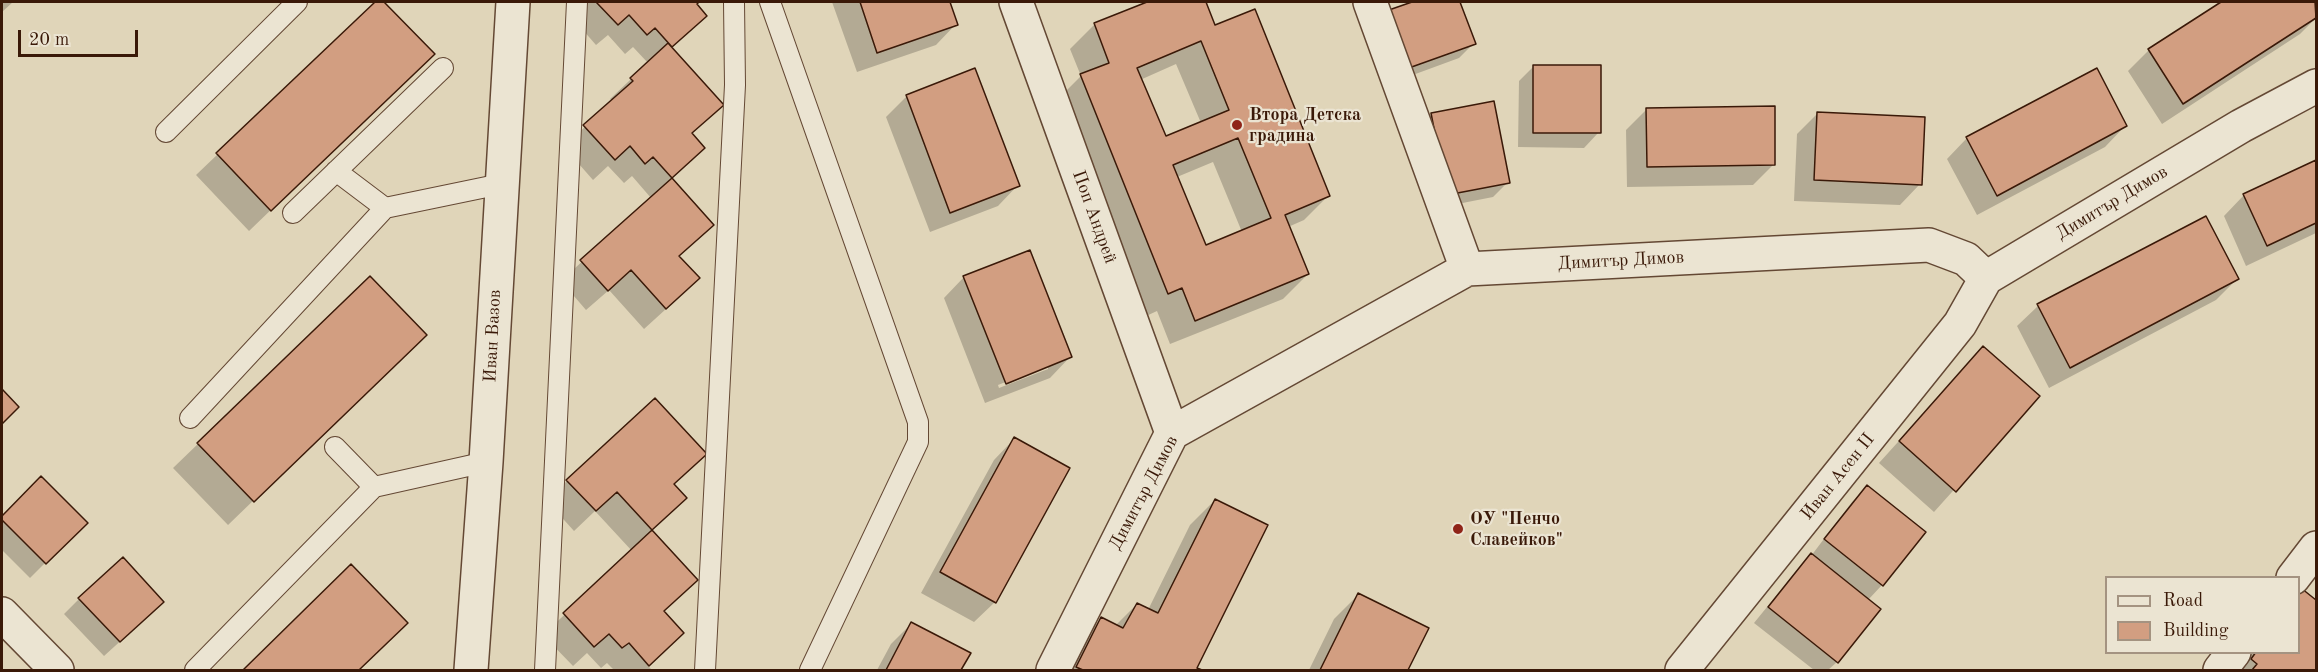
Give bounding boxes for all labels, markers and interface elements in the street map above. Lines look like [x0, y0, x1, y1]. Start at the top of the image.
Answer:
scale bar [21, 18, 141, 56]
text: 20 m [29, 31, 69, 49]
place label: Втора Детска градина [1249, 104, 1361, 146]
marker: Втора Детска градина [1230, 118, 1244, 132]
street label: Димитър Димов [2052, 161, 2172, 245]
street label: Поп Андрей [1067, 167, 1121, 267]
street label: Димитър Димов [1557, 247, 1685, 275]
street label: Иван Вазов [480, 289, 506, 383]
street label: Иван Асен II [1796, 429, 1880, 525]
street label: Димитър Димов [1105, 432, 1183, 554]
place label: ОУ "Пенчо Славейков" [1470, 508, 1563, 550]
marker: ОУ "Пенчо Славейков" [1451, 522, 1465, 536]
legend [2105, 576, 2300, 654]
text: Road [2163, 592, 2203, 610]
text: Building [2163, 622, 2228, 640]

